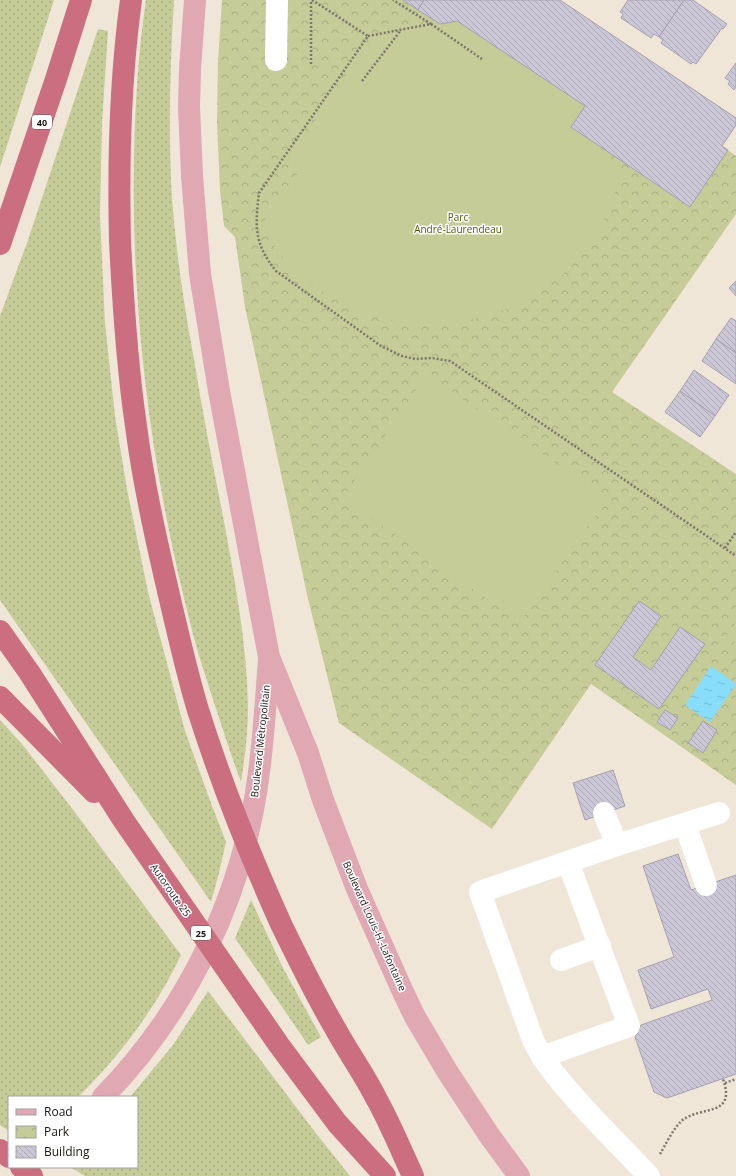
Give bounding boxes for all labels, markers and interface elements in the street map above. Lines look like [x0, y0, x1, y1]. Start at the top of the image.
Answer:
road number: 40 [32, 115, 52, 129]
park label: Parc André-Laurendeau [414, 210, 502, 236]
street label: Boulevard Métropolitain [247, 684, 273, 798]
street label: Boulevard Louis-H.-Lafontaine [340, 859, 410, 994]
street label: Autoroute 25 [148, 861, 195, 919]
road number: 25 [191, 926, 211, 940]
legend [8, 1096, 138, 1168]
text: Road [44, 1103, 73, 1120]
text: Park [44, 1123, 70, 1140]
text: Building [44, 1143, 90, 1160]

